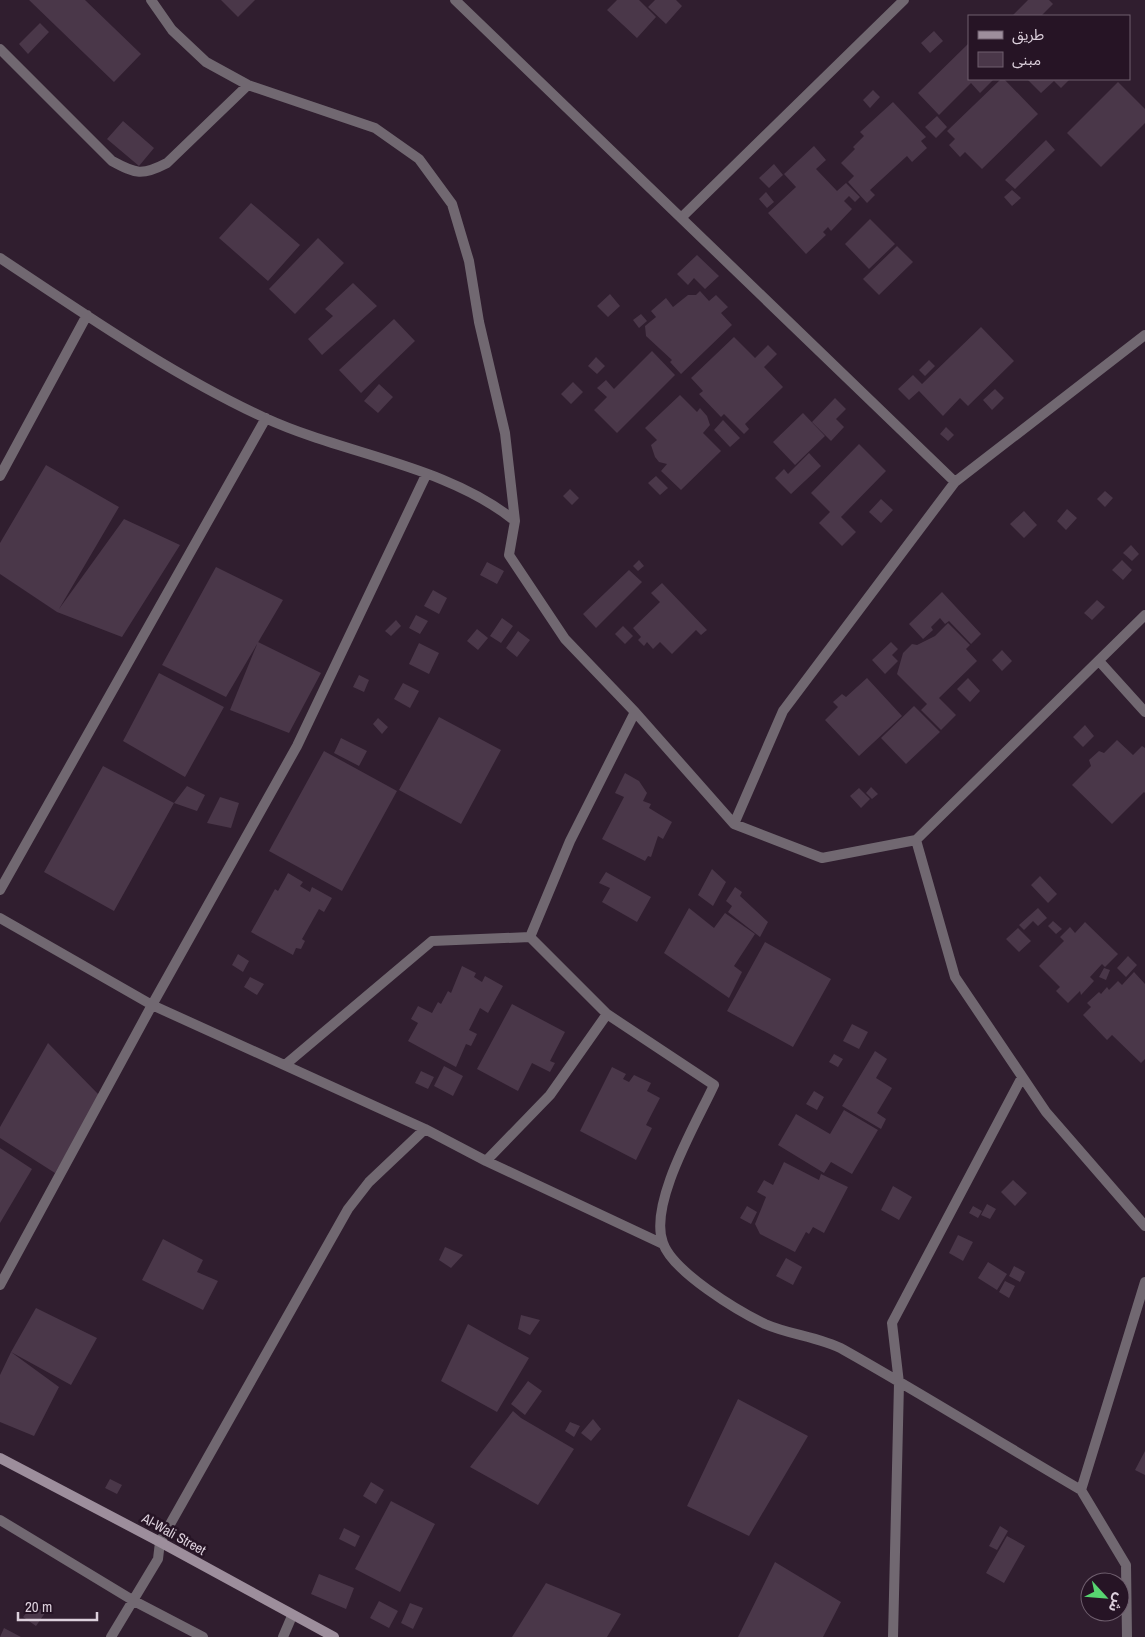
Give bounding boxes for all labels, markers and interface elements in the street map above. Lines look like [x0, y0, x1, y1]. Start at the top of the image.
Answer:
legend [968, 15, 1130, 80]
text: طريق [1012, 24, 1044, 45]
text: مبنى [1012, 49, 1041, 70]
street label: Al-Wali Street [138, 1509, 209, 1559]
north arrow [1080, 1572, 1130, 1622]
scale bar [18, 1590, 96, 1622]
text: ش [1104, 1590, 1129, 1615]
text: 20 m [25, 1596, 52, 1617]

